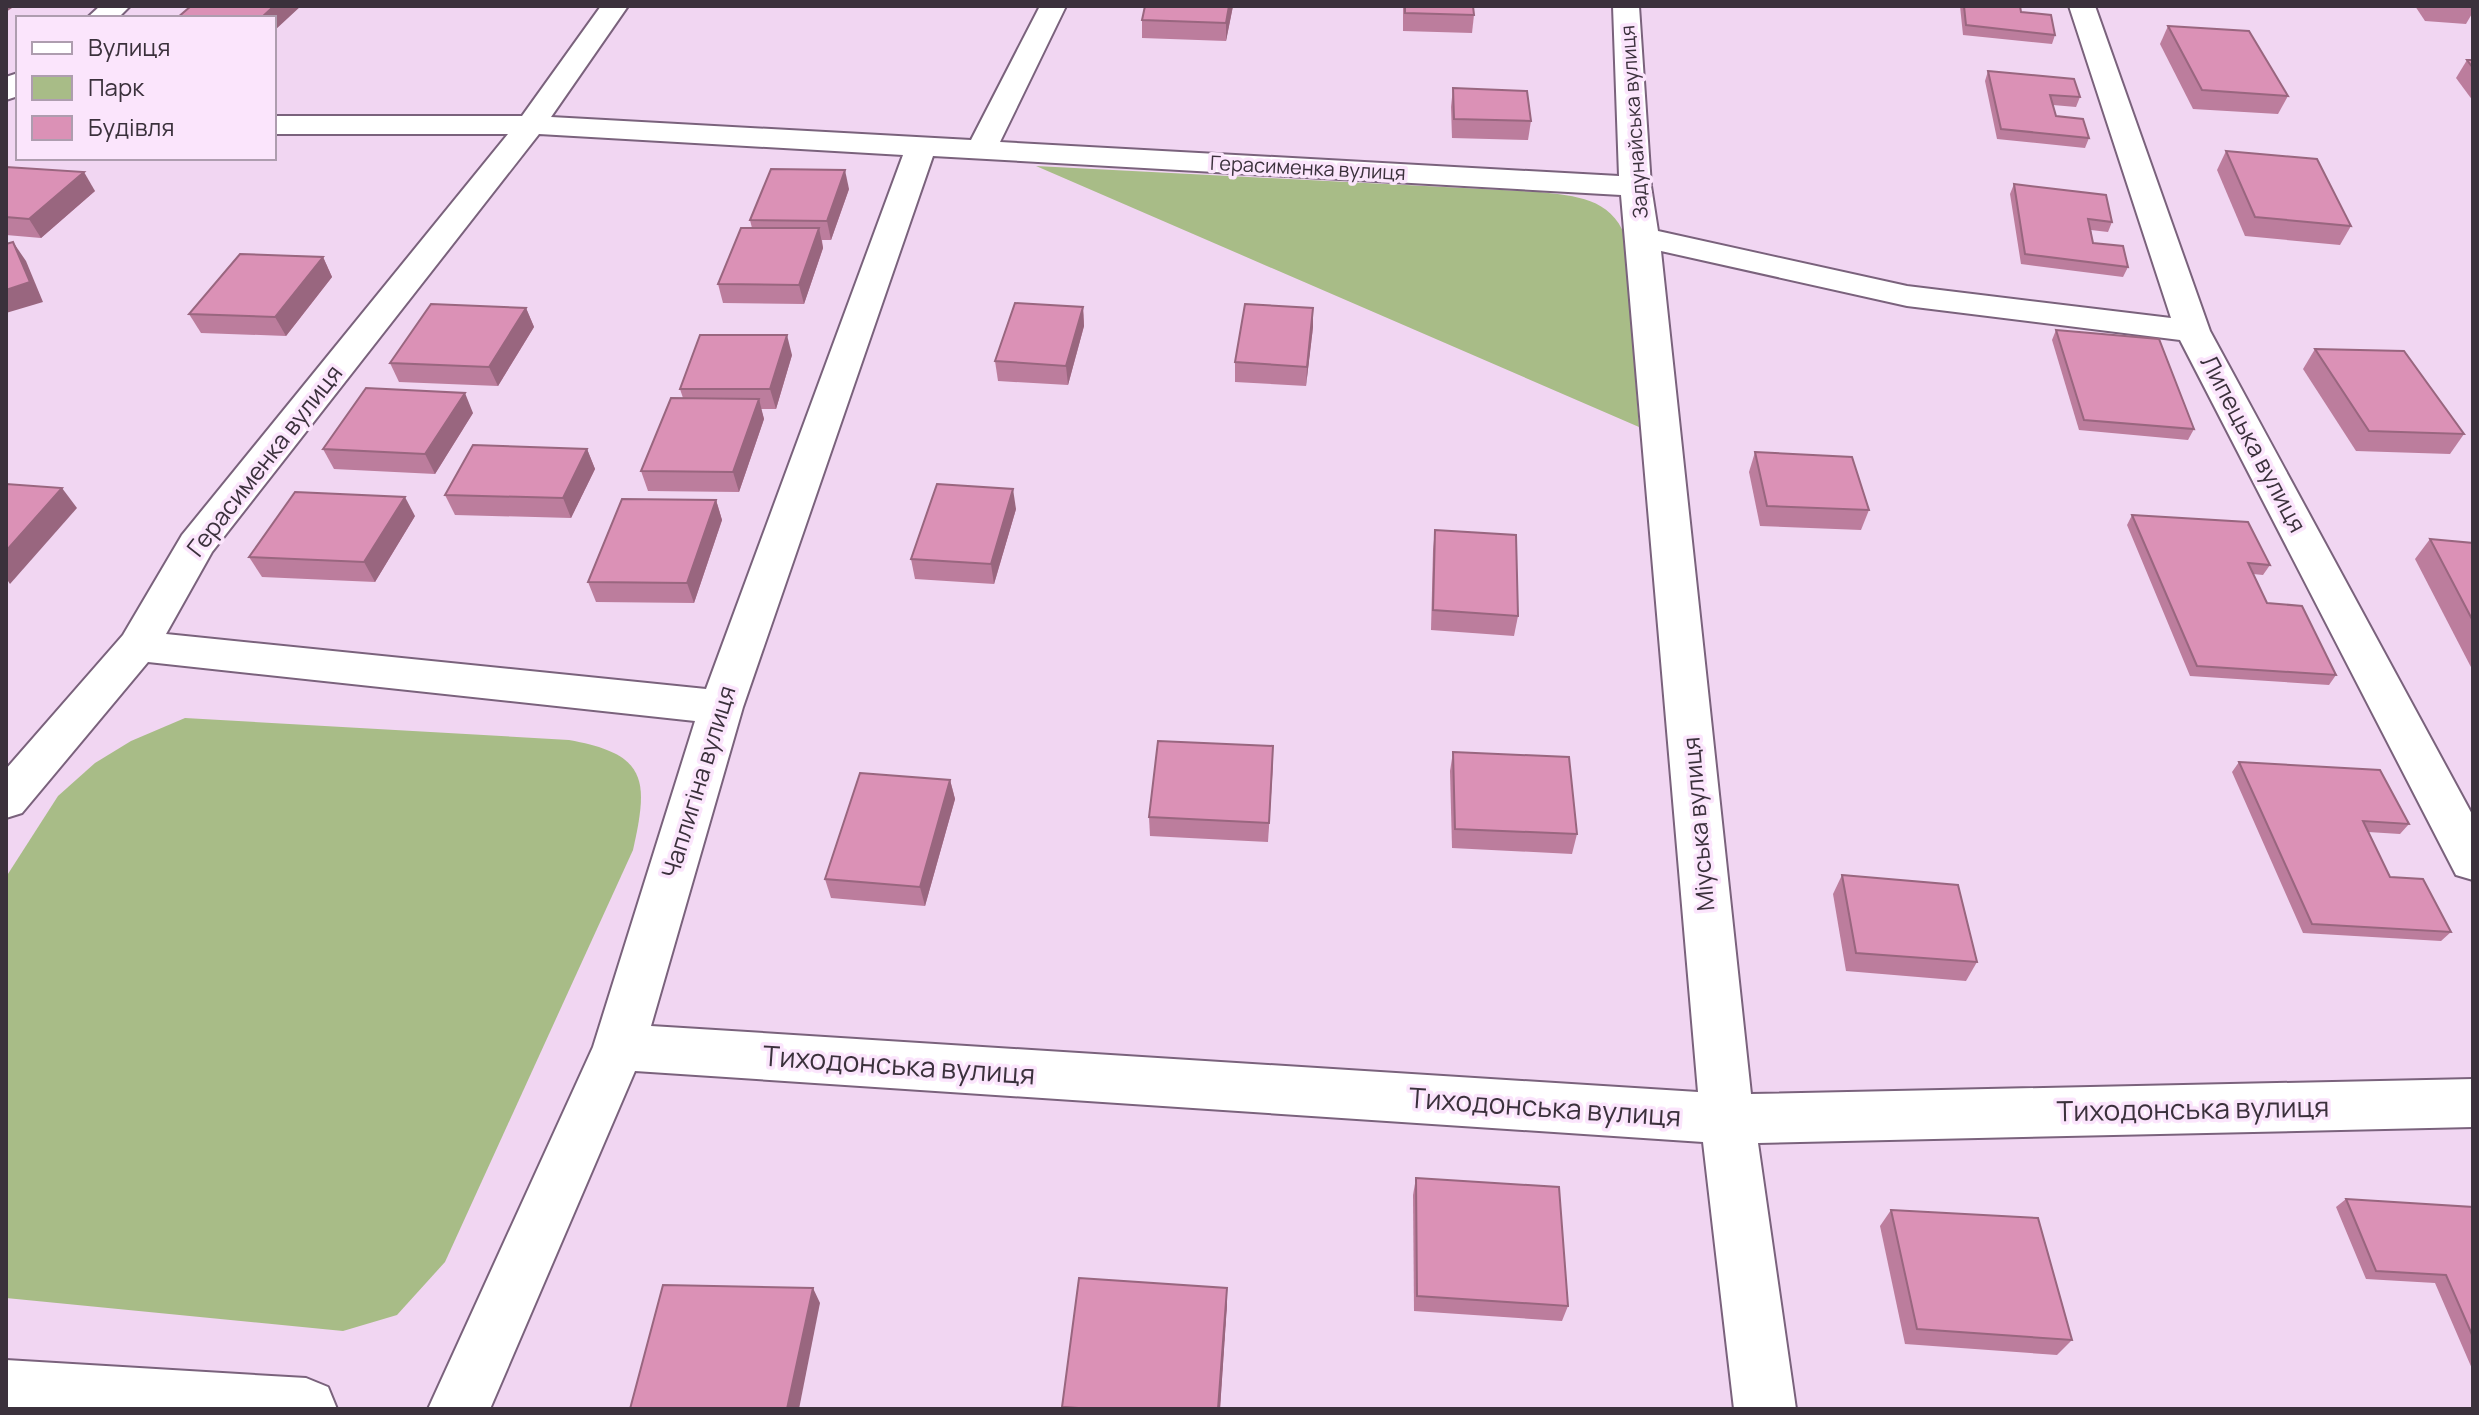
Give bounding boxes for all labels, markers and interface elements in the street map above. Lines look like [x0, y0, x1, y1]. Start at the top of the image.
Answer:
legend [16, 16, 276, 160]
street label: Задунайська вулиця [1613, 24, 1654, 220]
text: Вулиця [88, 30, 170, 63]
text: Парк [88, 70, 145, 103]
text: Будівля [88, 110, 175, 143]
street label: Герасименка вулиця [1210, 149, 1407, 186]
street label: Липецька вулиця [2194, 349, 2315, 538]
street label: Герасименка вулиця [178, 357, 349, 563]
street label: Чаплигіна вулиця [653, 681, 743, 882]
street label: Міуська вулиця [1673, 736, 1722, 913]
street label: Тиходонська вулиця [762, 1036, 1036, 1092]
street label: Тиходонська вулиця [1408, 1078, 1682, 1134]
street label: Тиходонська вулиця [2056, 1087, 2330, 1129]

